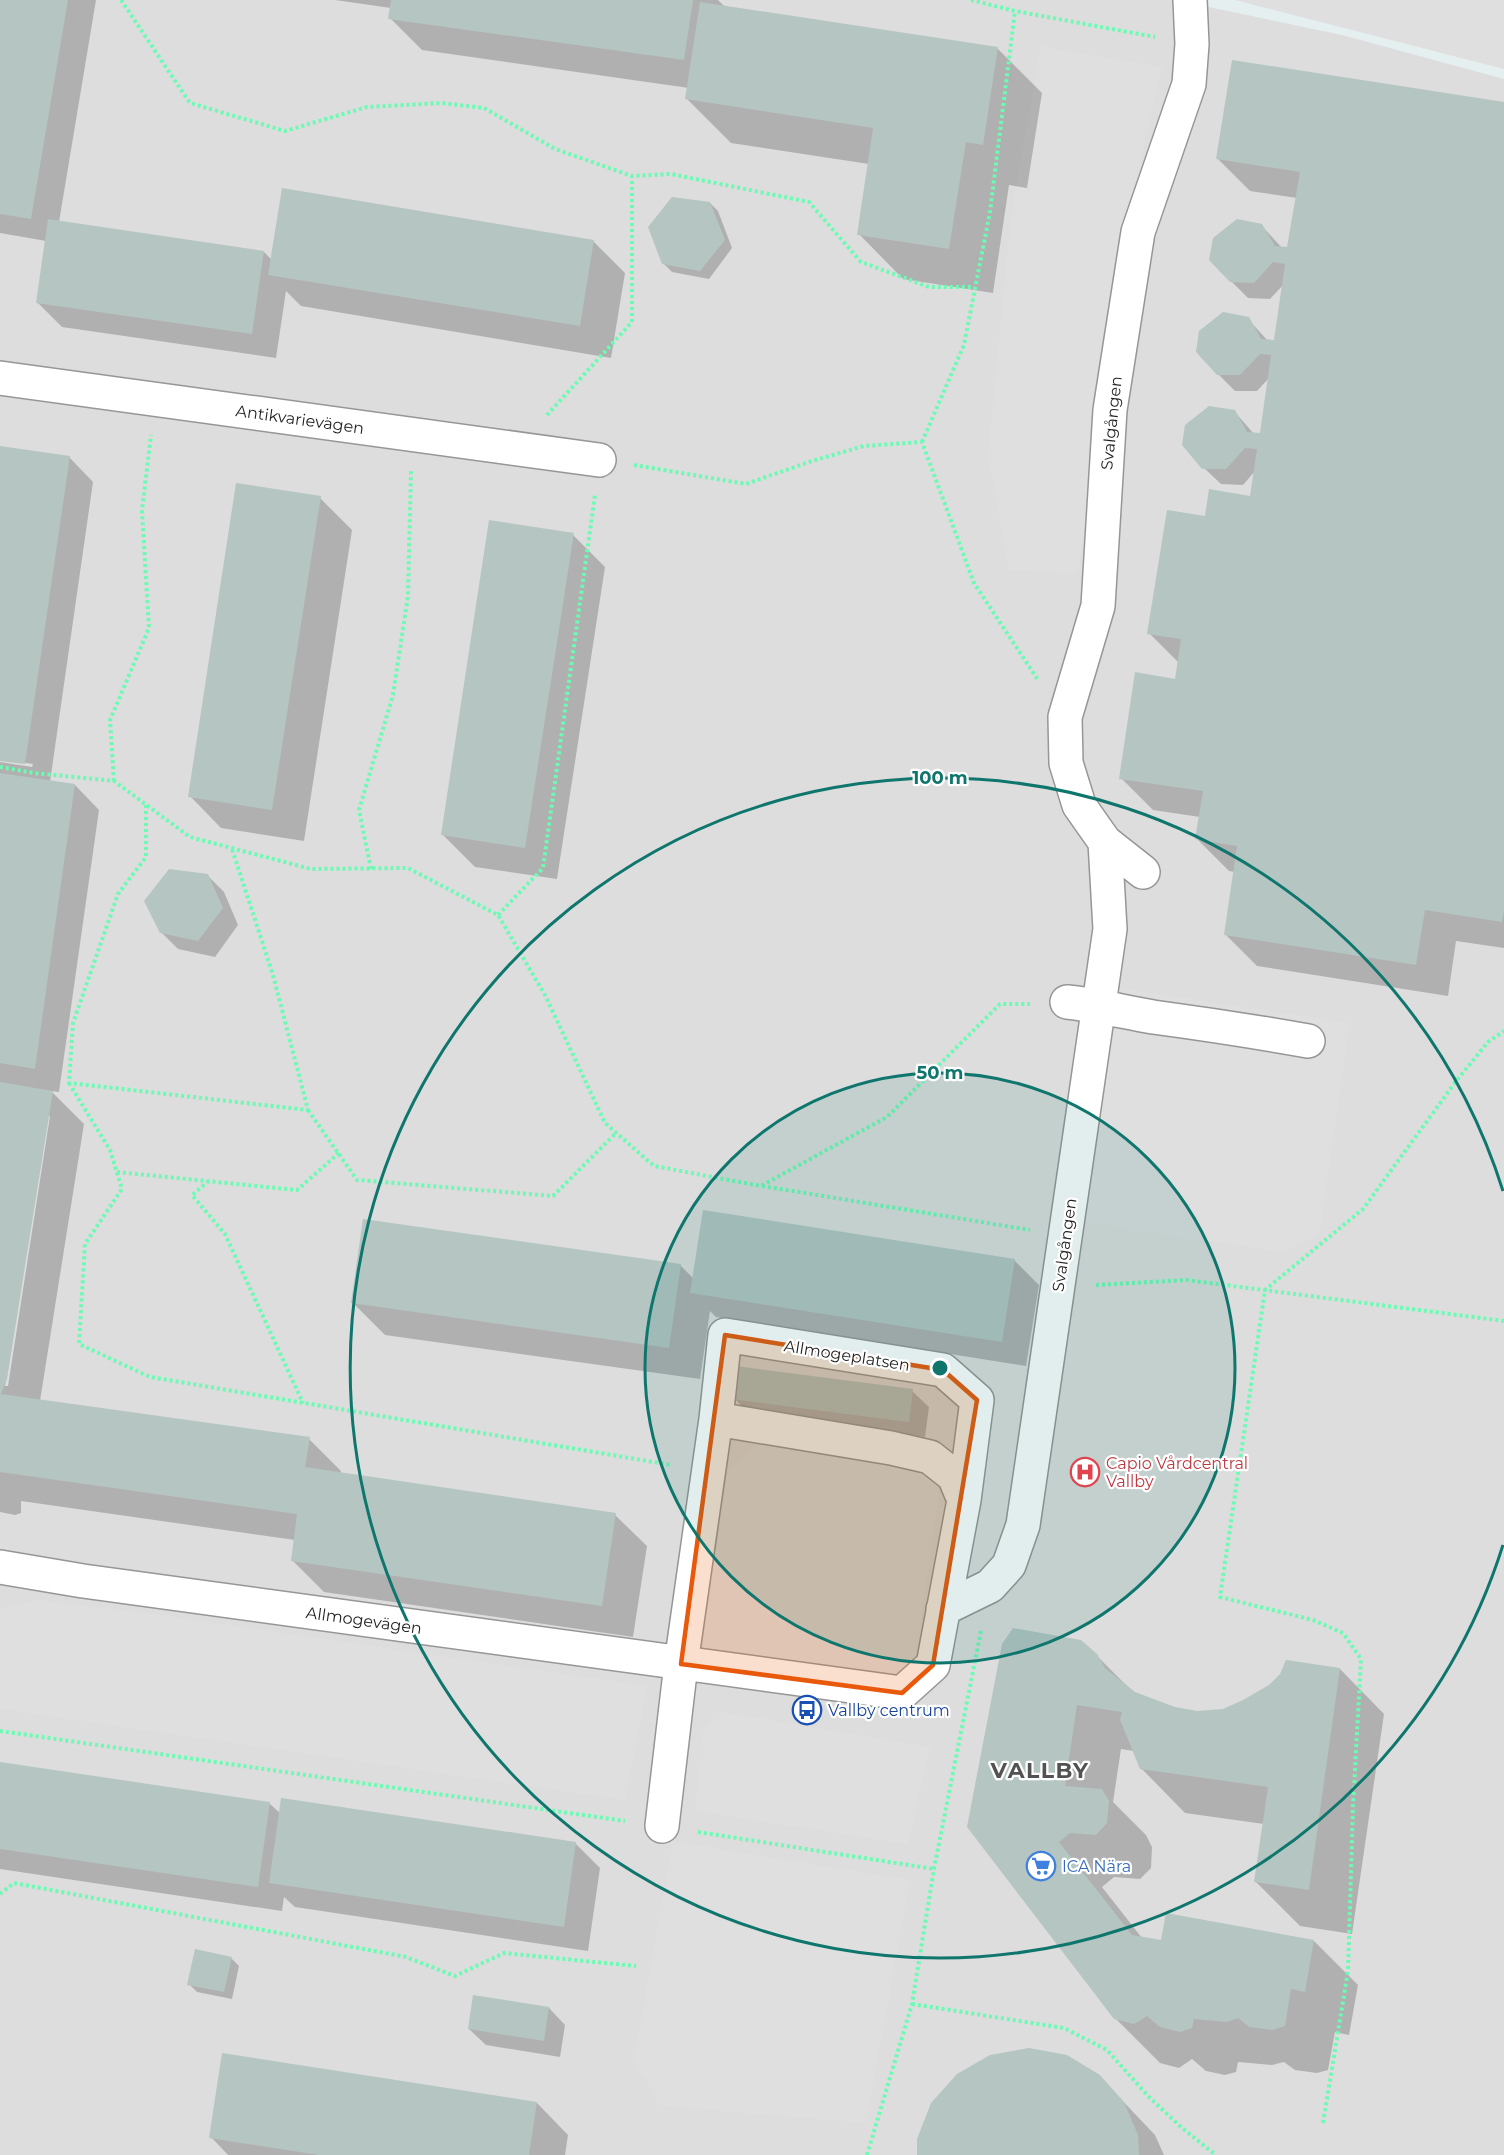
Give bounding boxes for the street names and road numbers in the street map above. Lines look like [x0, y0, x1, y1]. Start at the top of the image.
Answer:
street label: Svalgången [1097, 375, 1126, 471]
street label: Antikvarievägen [235, 401, 365, 438]
street label: Svalgången [1049, 1197, 1080, 1293]
street label: Allmogeplatsen [783, 1336, 911, 1375]
street label: Allmogevägen [305, 1603, 423, 1638]

